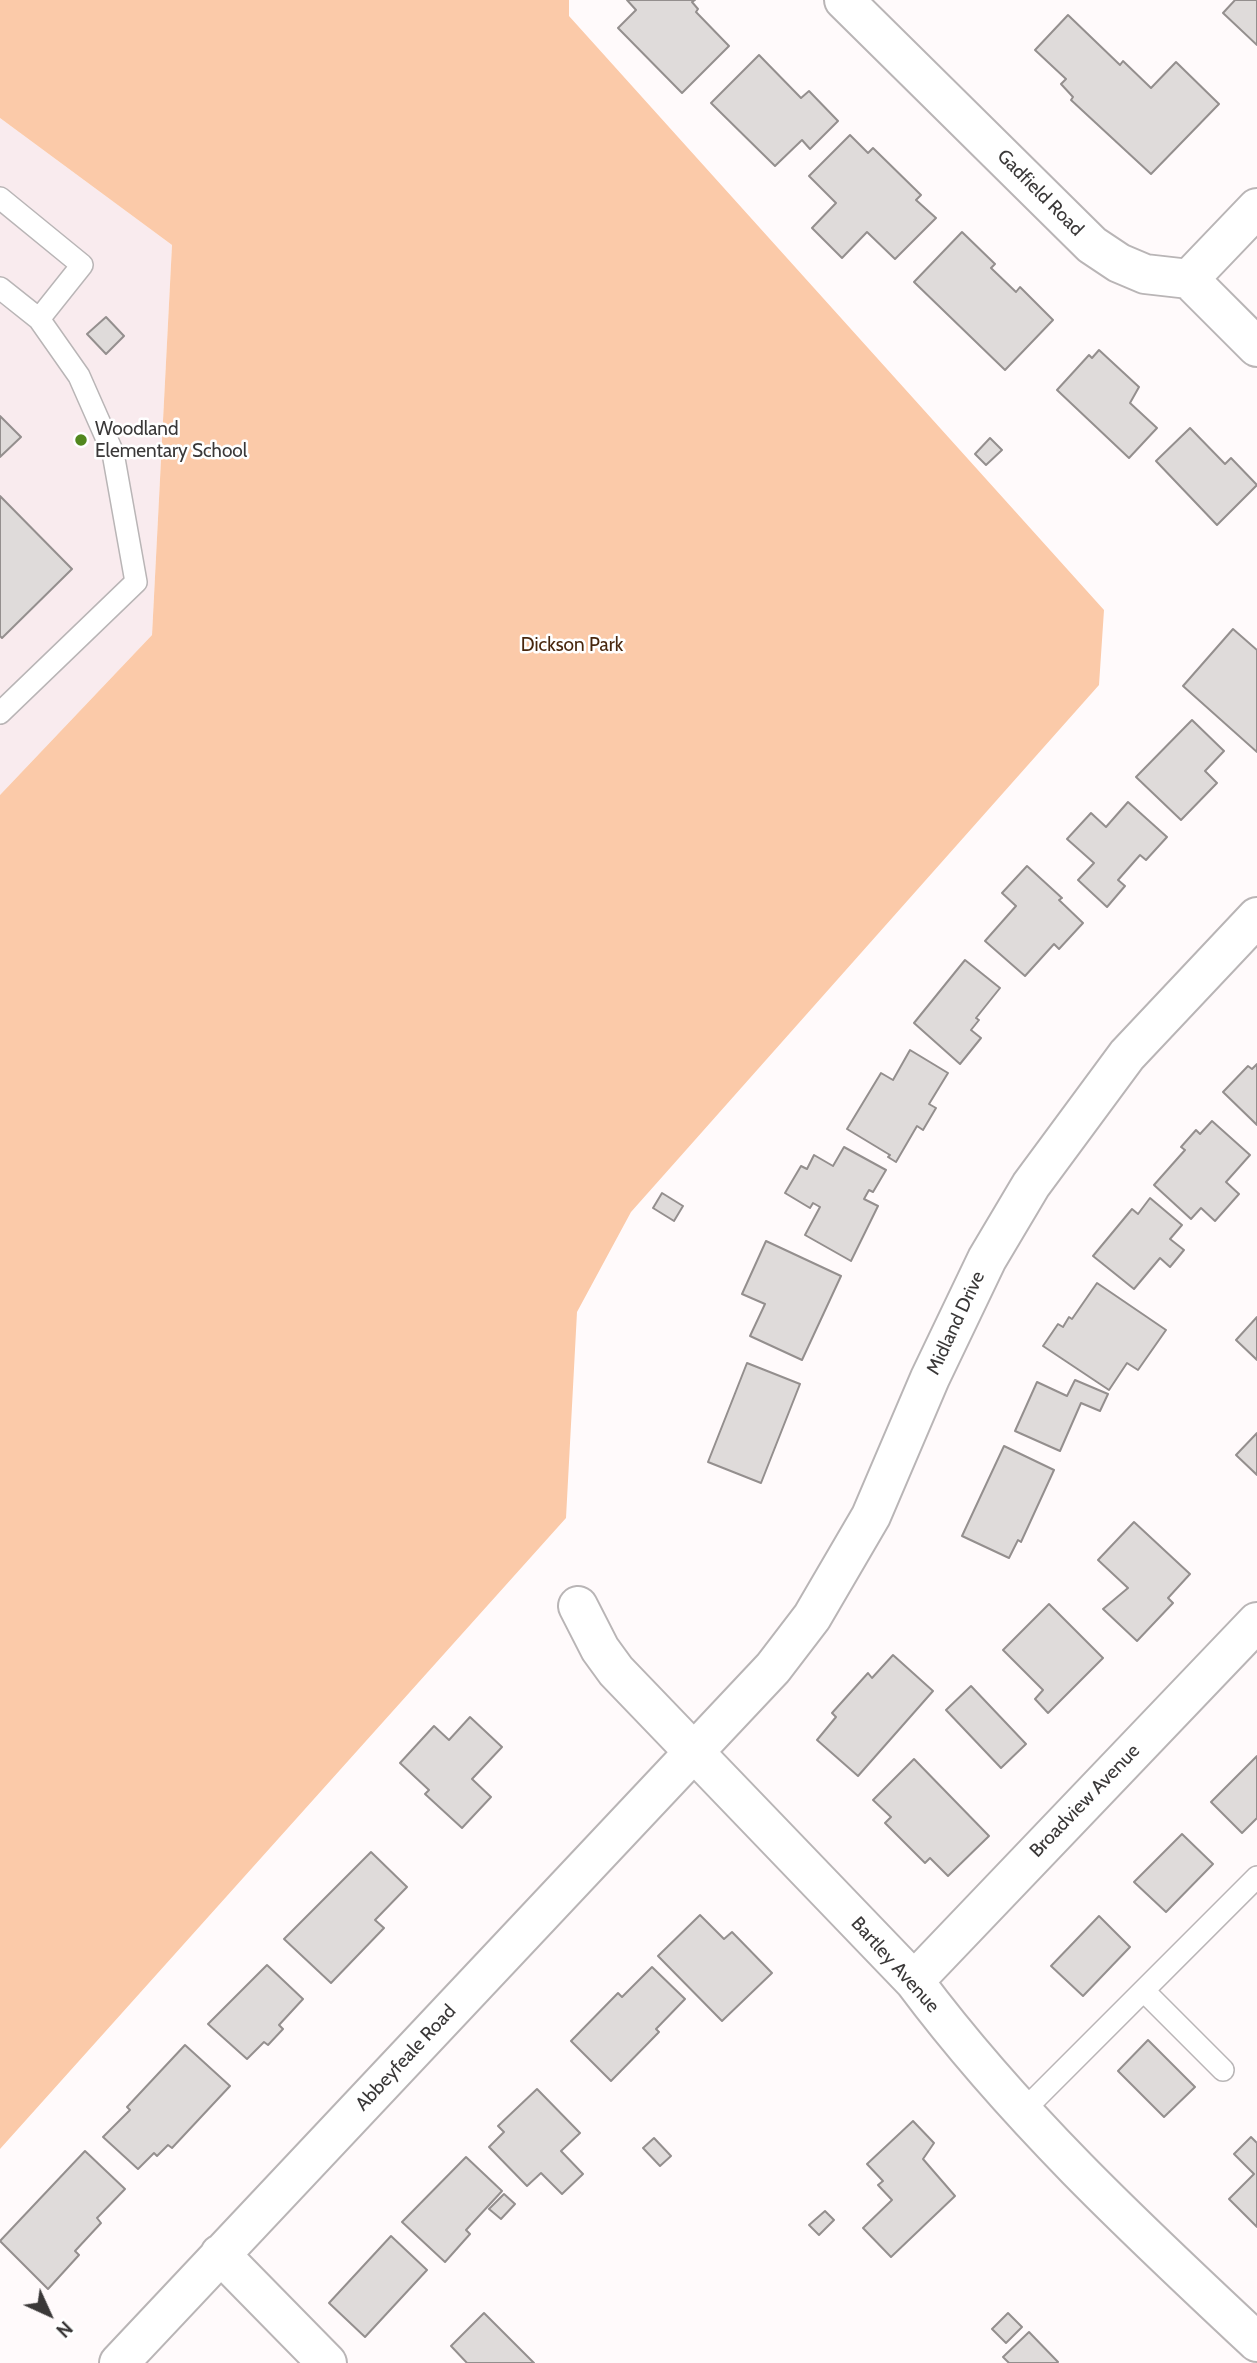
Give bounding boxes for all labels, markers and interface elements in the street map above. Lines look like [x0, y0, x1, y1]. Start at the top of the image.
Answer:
street label: Gadfield Road [992, 145, 1088, 241]
place label: Woodland Elementary School [95, 418, 247, 462]
marker: Woodland Elementary School [73, 432, 89, 448]
park label: Dickson Park [521, 634, 623, 656]
street label: Midland Drive [922, 1268, 990, 1378]
street label: Broadview Avenue [1025, 1740, 1145, 1862]
street label: Bartley Avenue [846, 1912, 944, 2018]
street label: Abbeyfeale Road [351, 2000, 461, 2116]
north arrow [14, 2279, 84, 2349]
text: N [51, 2316, 77, 2342]

